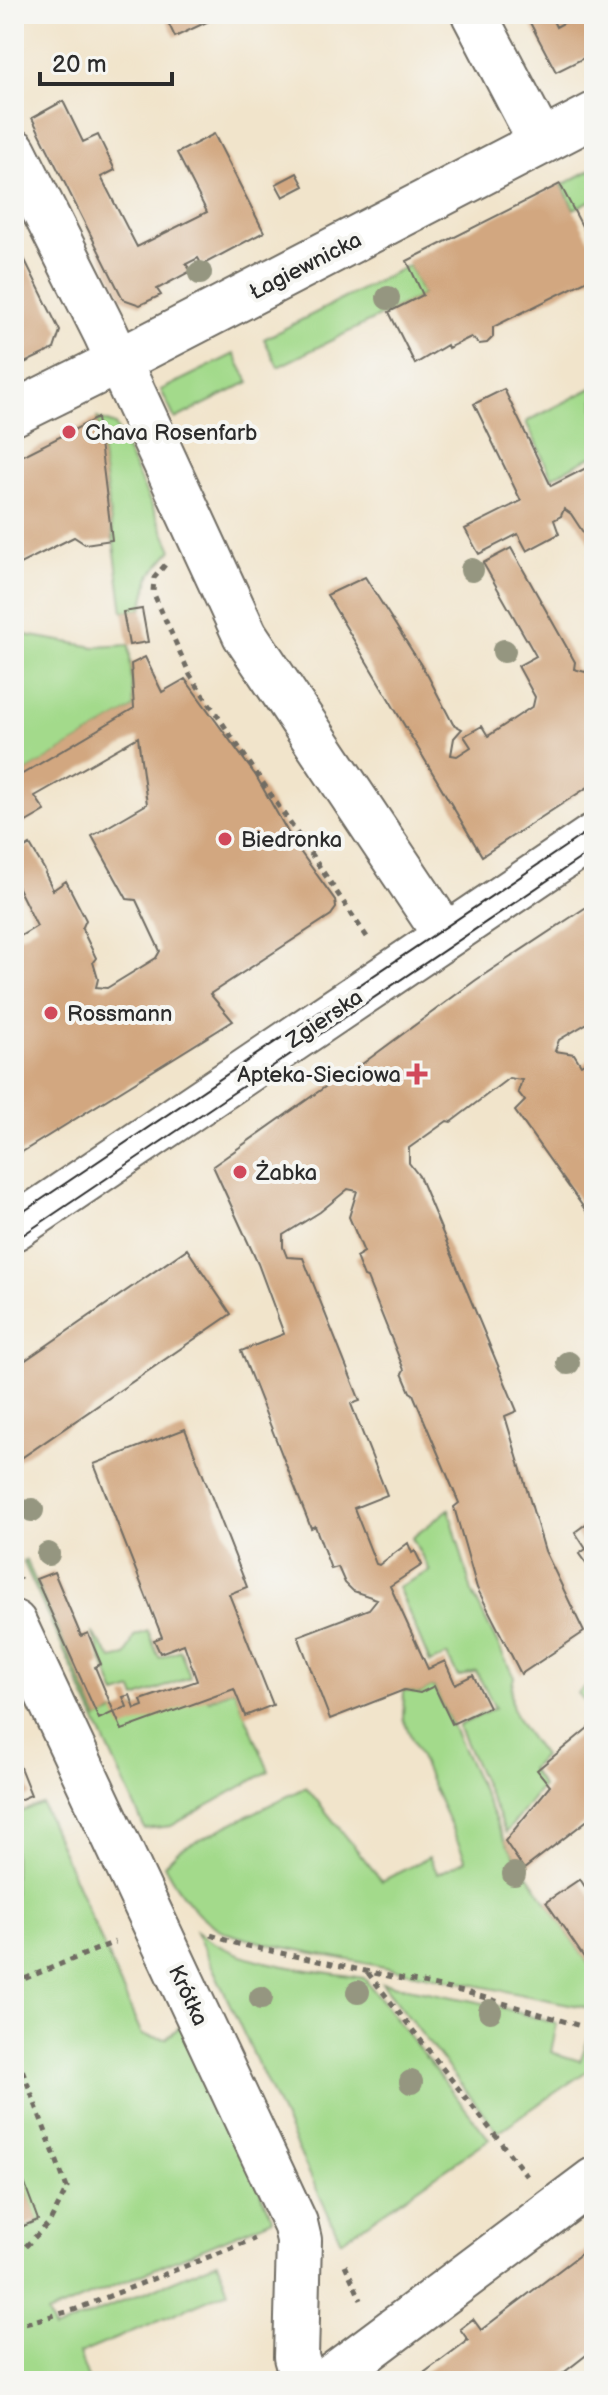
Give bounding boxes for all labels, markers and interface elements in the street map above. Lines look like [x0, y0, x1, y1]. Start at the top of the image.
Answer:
scale bar [40, 36, 172, 86]
text: 20 m [52, 50, 107, 79]
street label: Łagiewnicka [245, 227, 366, 306]
place label: Chava Rosenfarb [85, 420, 257, 447]
marker: Chava Rosenfarb [60, 423, 78, 441]
place label: Biedronka [241, 827, 342, 854]
marker: Biedronka [216, 830, 234, 848]
street label: Zgierska [281, 984, 368, 1055]
place label: Rossmann [67, 1001, 172, 1028]
marker: Rossmann [42, 1004, 60, 1022]
place label: Apteka-Sieciowa [237, 1062, 401, 1089]
marker: Apteka-Sieciowa [408, 1065, 426, 1083]
place label: Żabka [255, 1160, 317, 1187]
marker: Żabka [231, 1163, 249, 1181]
street label: Krótka [162, 1961, 213, 2030]

